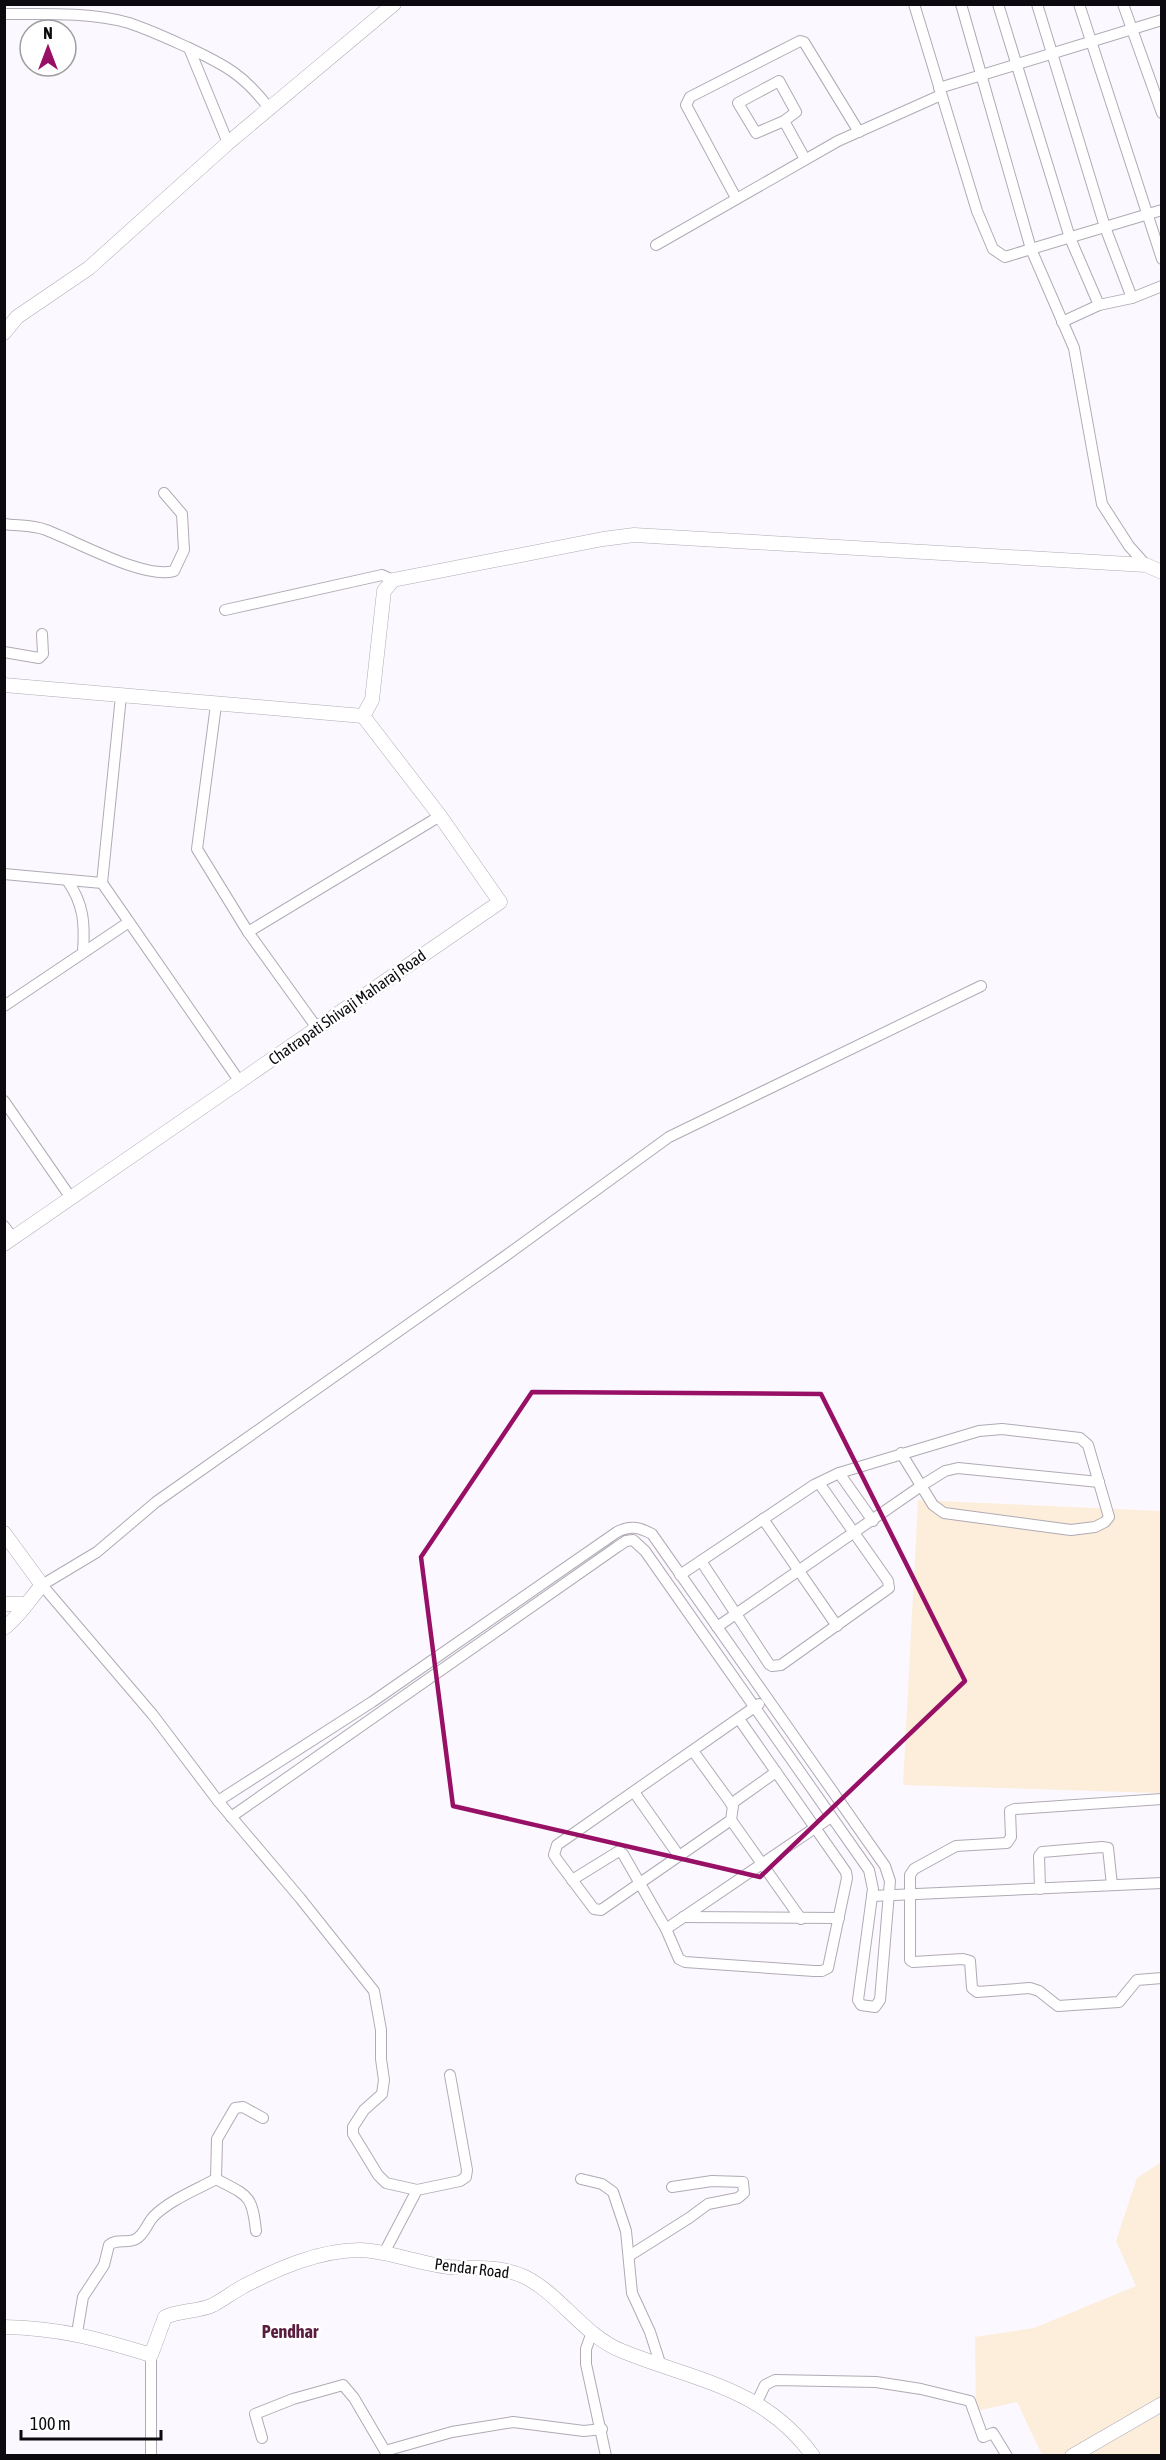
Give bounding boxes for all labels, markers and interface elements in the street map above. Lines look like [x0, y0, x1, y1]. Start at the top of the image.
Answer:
north arrow [18, 18, 78, 78]
text: N [43, 24, 53, 42]
street label: Chatrapati Shivaji Maharaj Road [265, 946, 430, 1069]
street label: Pendar Road [434, 2254, 510, 2282]
district label: Pendhar [262, 2321, 319, 2342]
scale bar [21, 2403, 160, 2441]
text: 100 m [30, 2413, 71, 2434]

